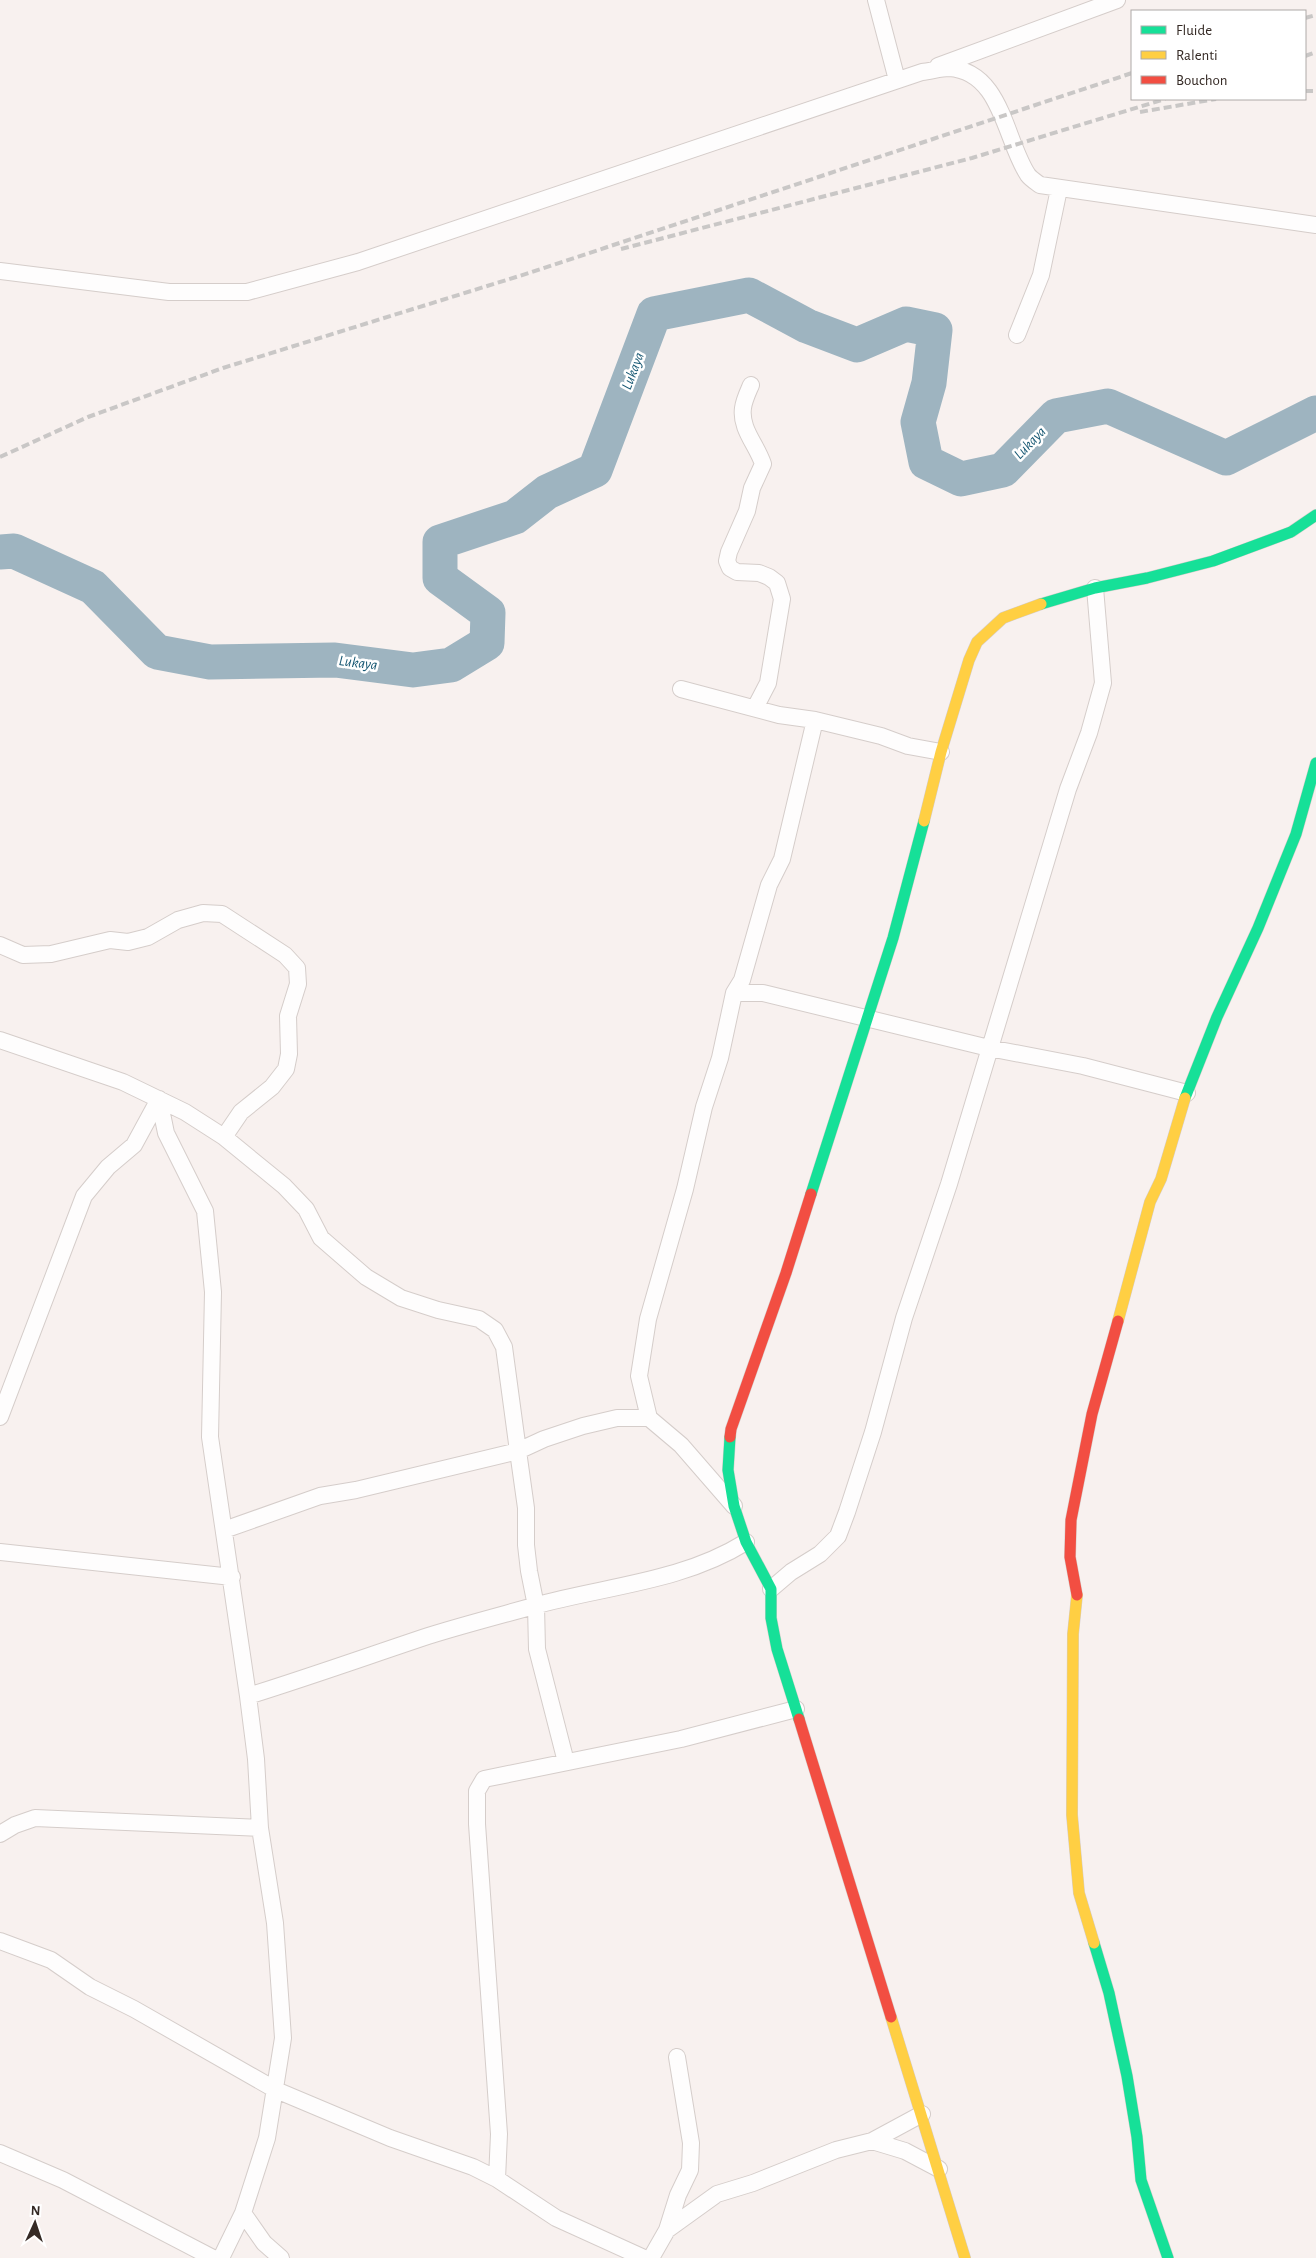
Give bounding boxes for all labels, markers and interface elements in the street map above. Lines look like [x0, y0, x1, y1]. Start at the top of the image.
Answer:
legend [1131, 10, 1306, 100]
text: Fluide [1176, 23, 1212, 38]
text: Ralenti [1176, 48, 1218, 63]
text: Bouchon [1176, 73, 1227, 88]
water label: Lukaya [619, 350, 647, 392]
water label: Lukaya [1011, 424, 1049, 462]
water label: Lukaya [338, 653, 378, 673]
north arrow [10, 2198, 60, 2248]
text: N [30, 2204, 41, 2218]

